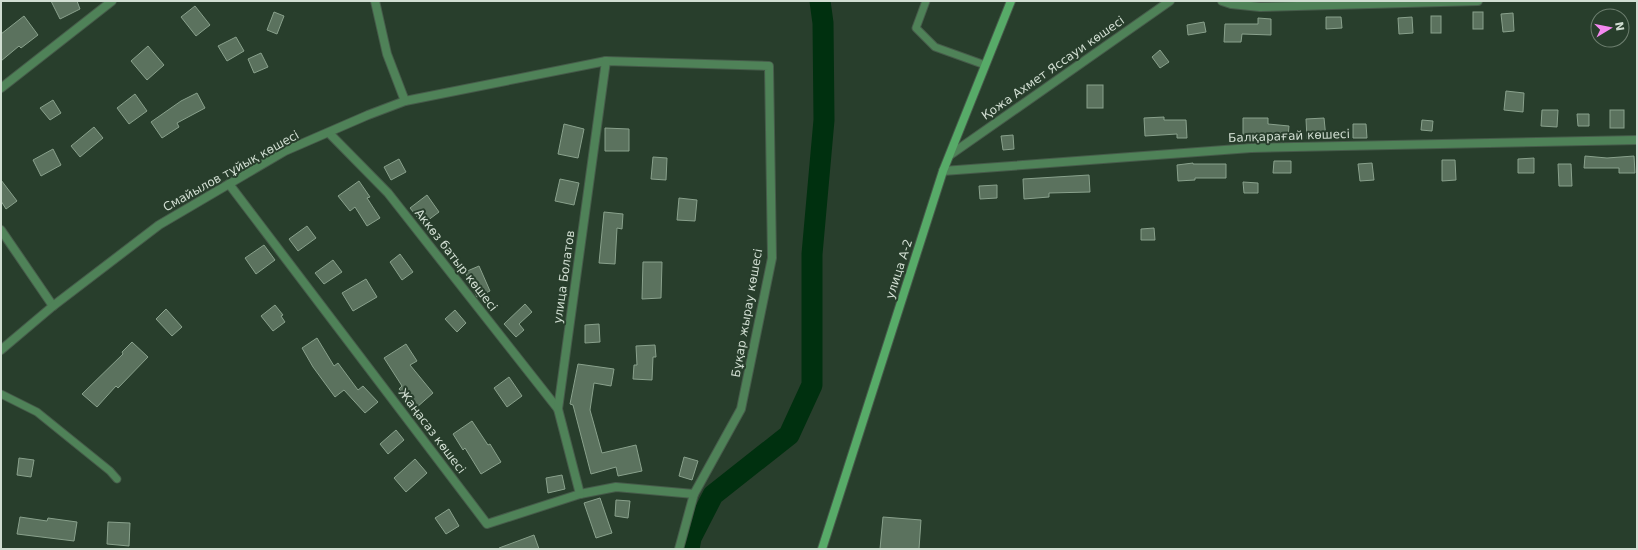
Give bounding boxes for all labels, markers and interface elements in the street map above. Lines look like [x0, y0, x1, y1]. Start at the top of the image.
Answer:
north arrow [1590, 8, 1630, 48]
street label: Қожа Ахмет Яссауи көшесі [979, 13, 1127, 123]
text: N [1612, 21, 1627, 32]
street label: Балқарағай көшесі [1228, 127, 1350, 145]
street label: Смайылов тұйық көшесі [161, 128, 301, 214]
street label: Аккөз батыр көшесі [412, 206, 500, 314]
street label: улица Болатов [551, 230, 577, 324]
street label: улица А-2 [883, 237, 915, 301]
street label: Бұқар жырау көшесі [729, 248, 765, 378]
street label: Жаңасаз көшесі [396, 386, 468, 476]

